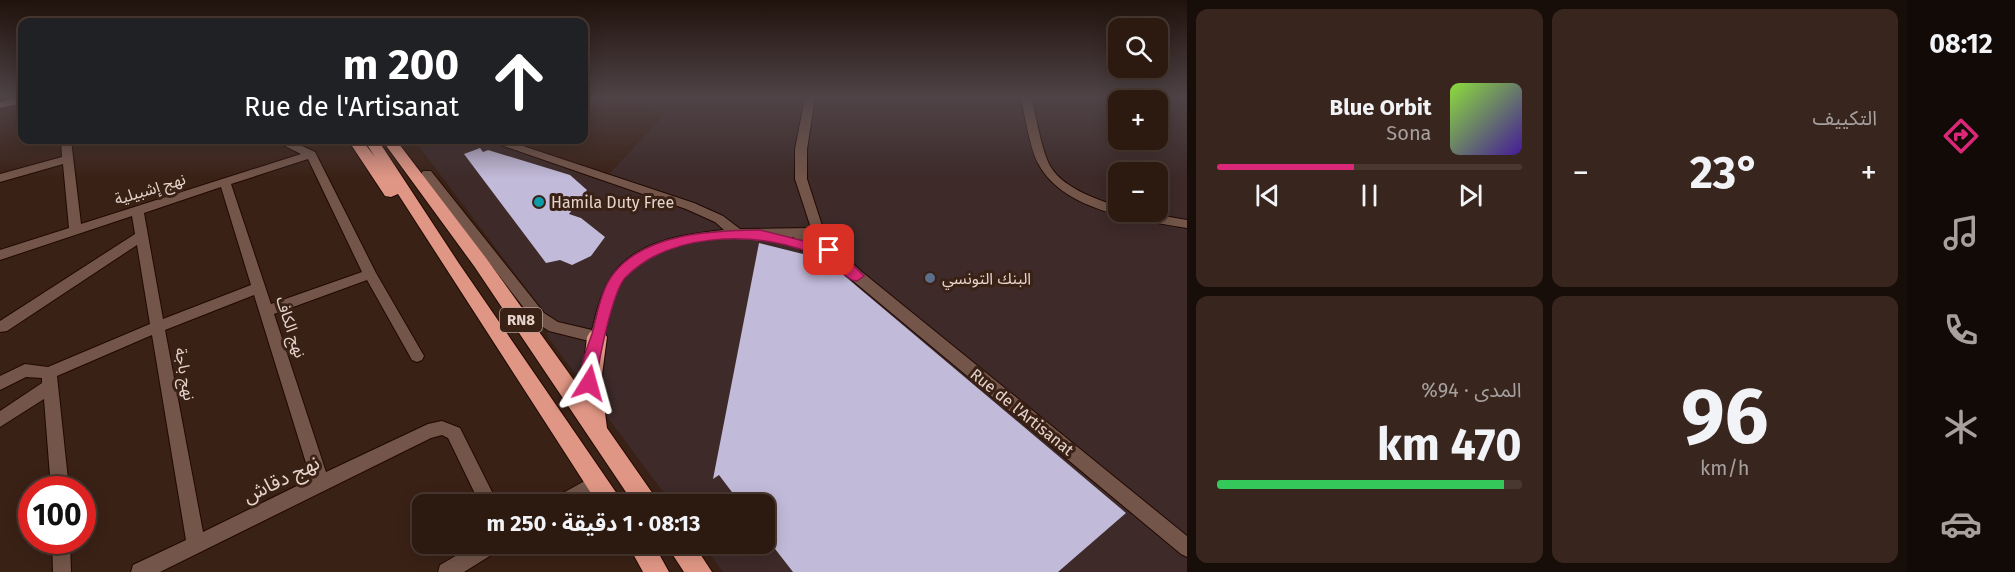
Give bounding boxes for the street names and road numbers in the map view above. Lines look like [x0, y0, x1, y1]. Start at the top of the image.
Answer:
street label: نهج إشبيلية [112, 169, 189, 212]
street label: نهج الكاف [269, 294, 310, 361]
road number: RN8 [500, 308, 542, 332]
street label: نهج باجة [168, 346, 199, 402]
street label: Rue de l'Artisanat [966, 365, 1078, 460]
street label: نهج دقاش [239, 450, 325, 511]

